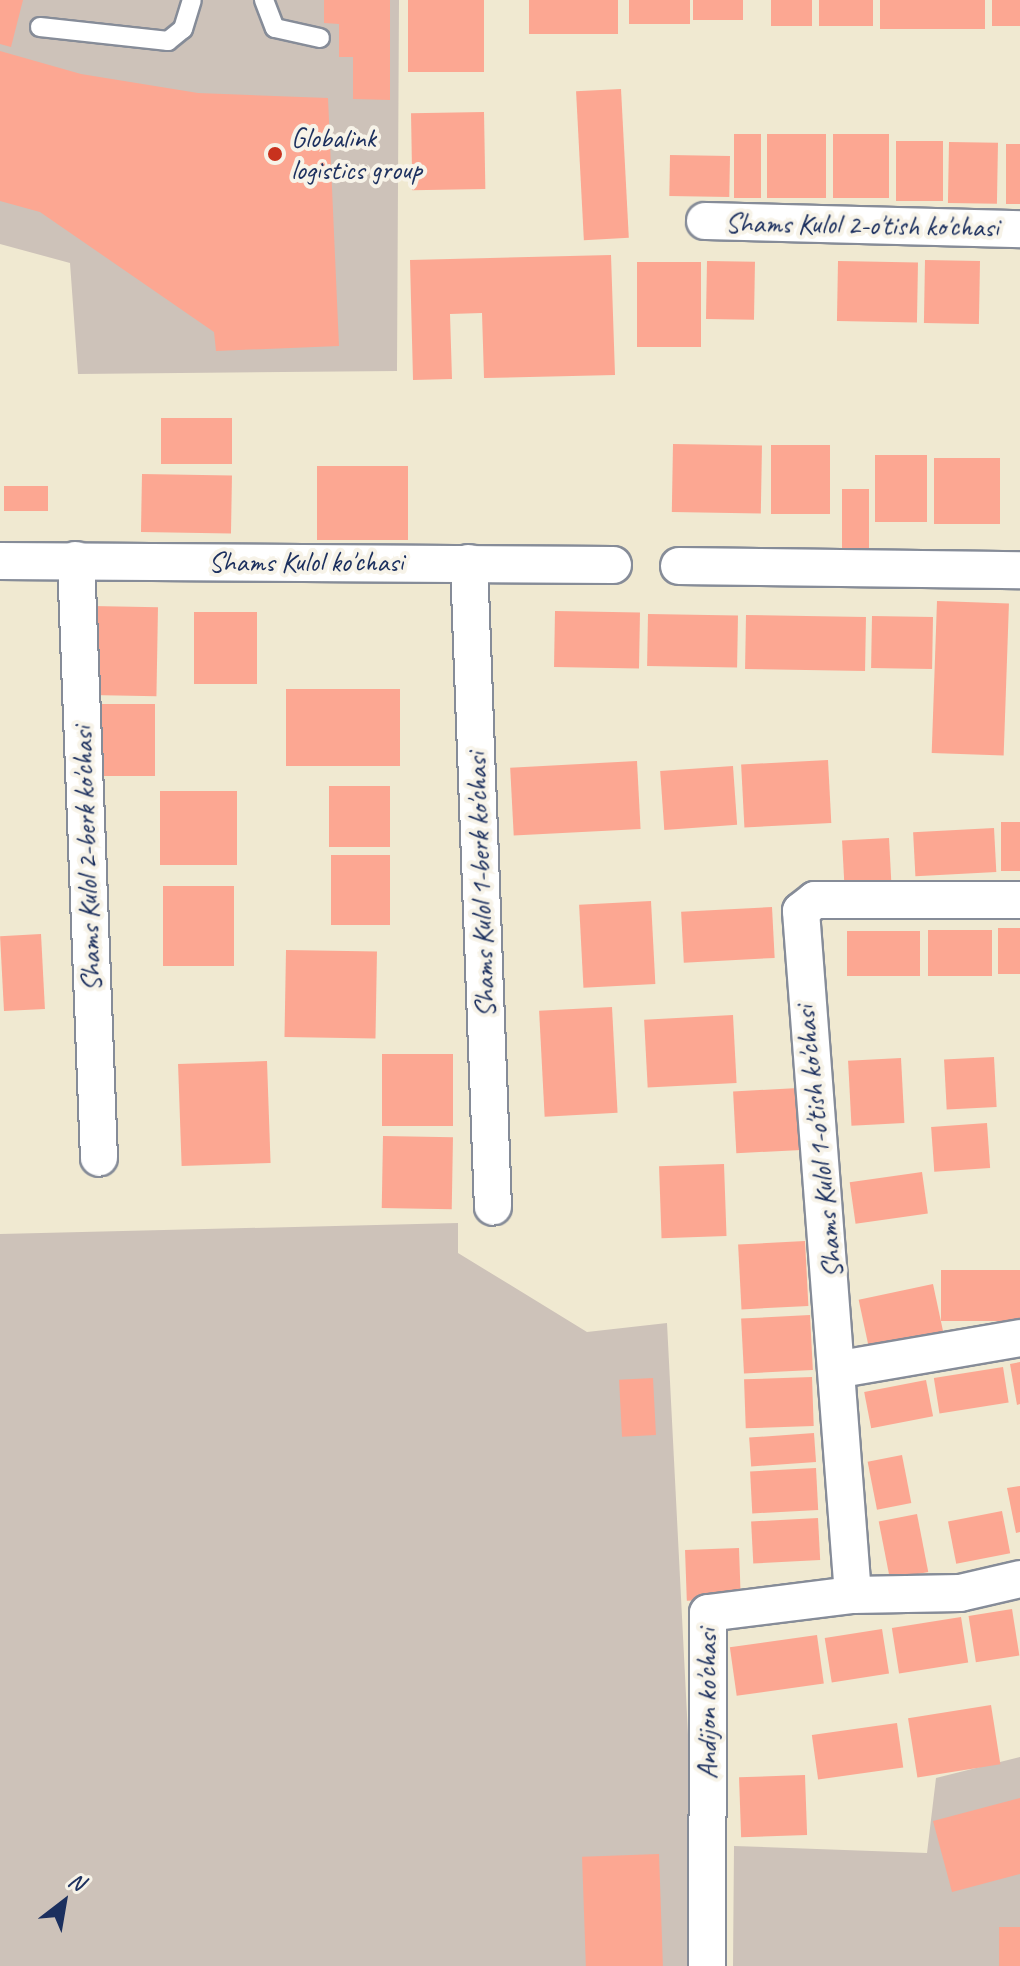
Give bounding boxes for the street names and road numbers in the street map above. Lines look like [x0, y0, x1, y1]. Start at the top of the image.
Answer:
street label: Shams Kulol 2-o'tish ko'chasi [725, 206, 999, 244]
street label: Shams Kulol ko'chasi [208, 545, 404, 579]
street label: Shams Kulol 2-berk ko'chasi [66, 726, 108, 992]
street label: Shams Kulol 1-berk ko'chasi [460, 752, 502, 1018]
street label: Shams Kulol 1-o'tish ko'chasi [788, 1004, 850, 1280]
street label: Andijon ko'chasi [690, 1629, 724, 1779]

